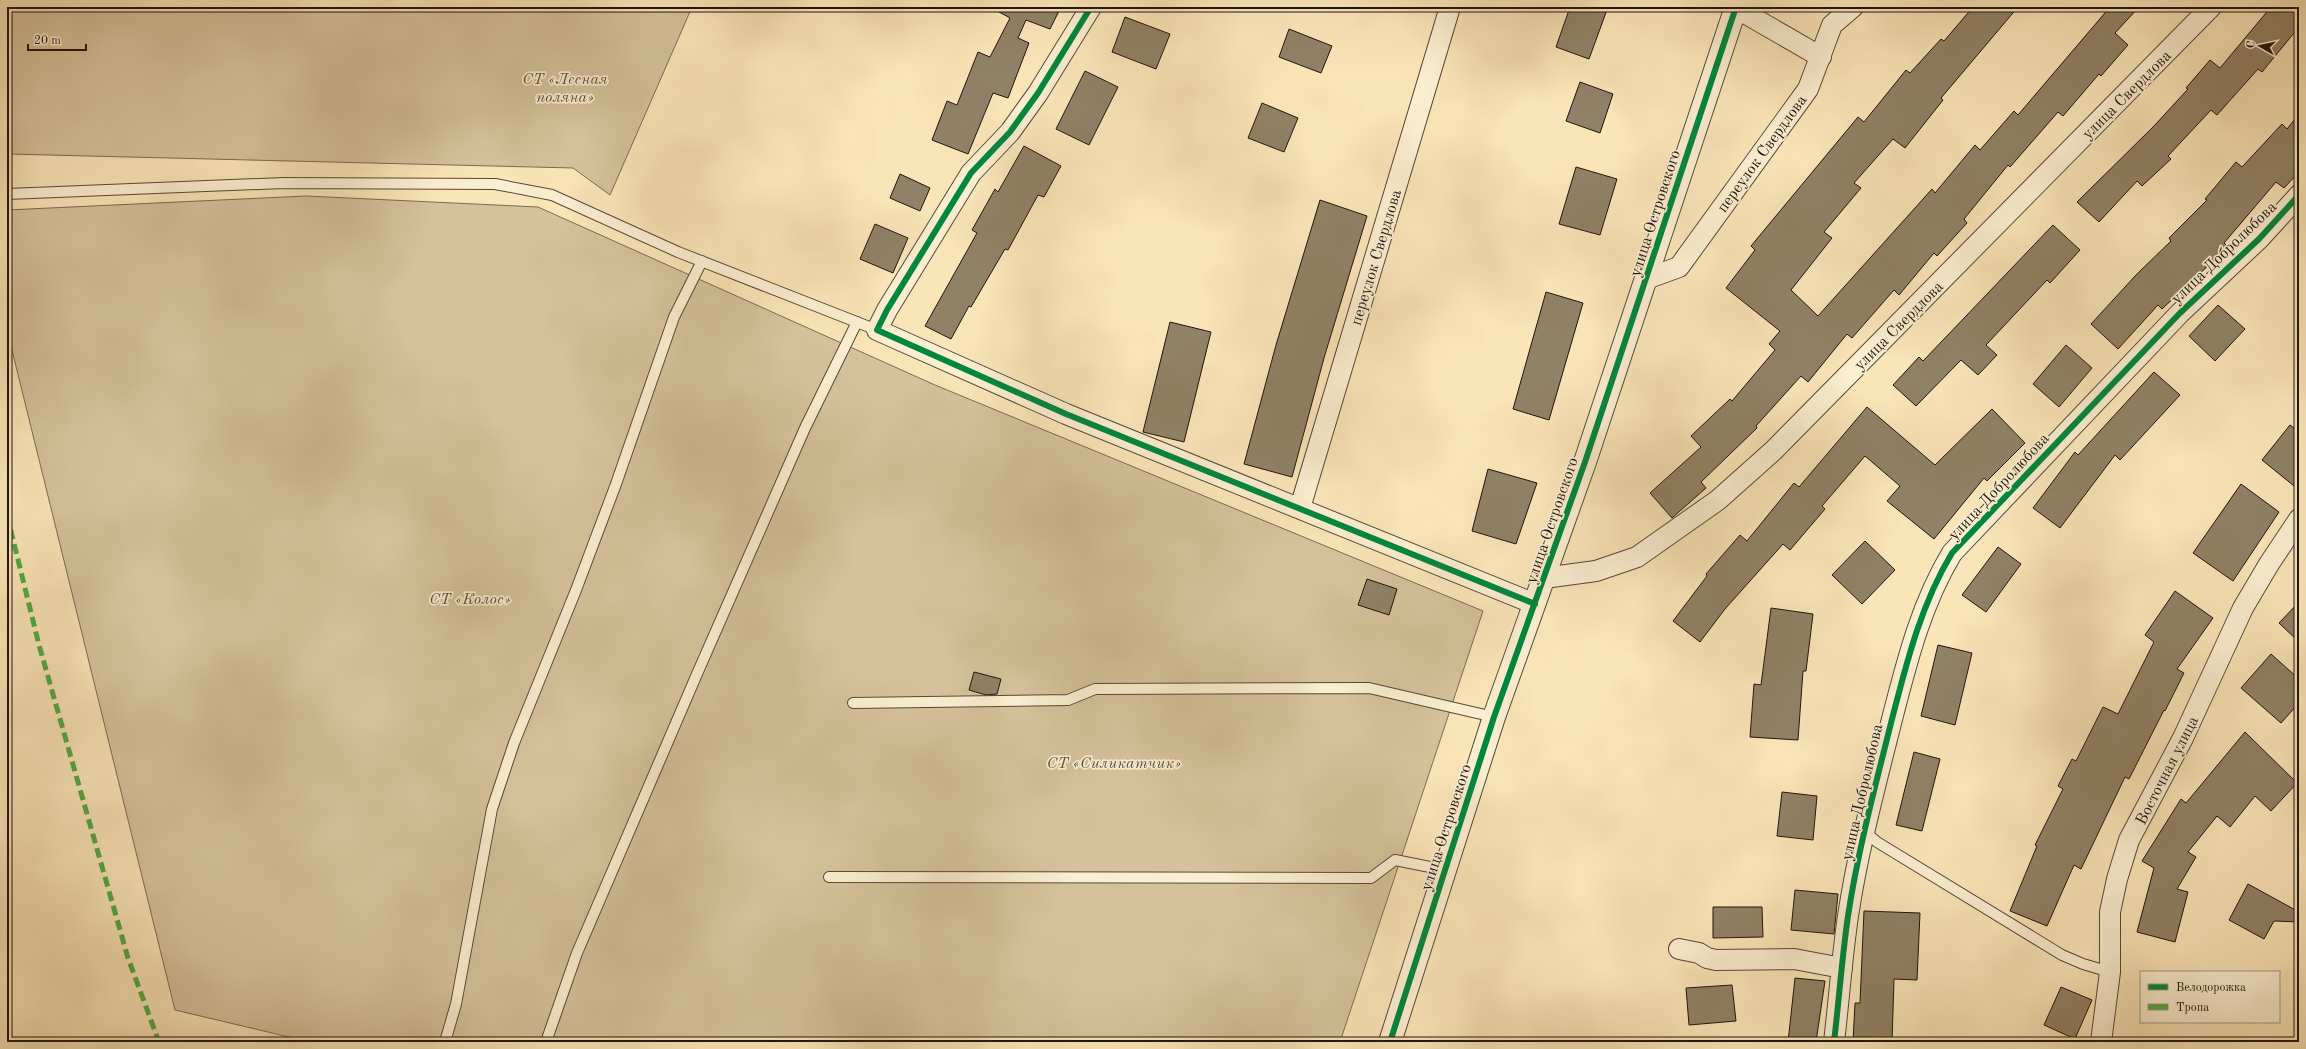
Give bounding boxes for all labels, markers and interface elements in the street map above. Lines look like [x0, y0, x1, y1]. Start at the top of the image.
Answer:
scale bar [28, 26, 86, 52]
north arrow [2240, 26, 2280, 66]
text: 20 m [34, 35, 61, 47]
text: С [2246, 40, 2258, 49]
street label: улица Свердлова [2080, 48, 2175, 143]
park label: СТ «Лесная поляна» [522, 72, 608, 106]
street label: переулок Свердлова [1715, 92, 1811, 216]
street label: улица Островского [1628, 148, 1684, 279]
street label: переулок Свердлова [1349, 188, 1405, 327]
street label: улица Добролюбова [2169, 199, 2280, 308]
street label: улица Свердлова [1852, 279, 1947, 374]
street label: улица Добролюбова [1946, 431, 2053, 544]
street label: улица Островского [1524, 456, 1582, 586]
park label: СТ «Колос» [429, 592, 511, 608]
street label: Восточная улица [2133, 714, 2202, 828]
street label: улица Добролюбова [1839, 723, 1886, 862]
park label: СТ «Силикатчик» [1047, 756, 1181, 772]
street label: улица Островского [1419, 762, 1475, 893]
legend [2140, 971, 2280, 1023]
text: Велодорожка [2176, 982, 2246, 994]
text: Тропа [2176, 1002, 2209, 1014]

